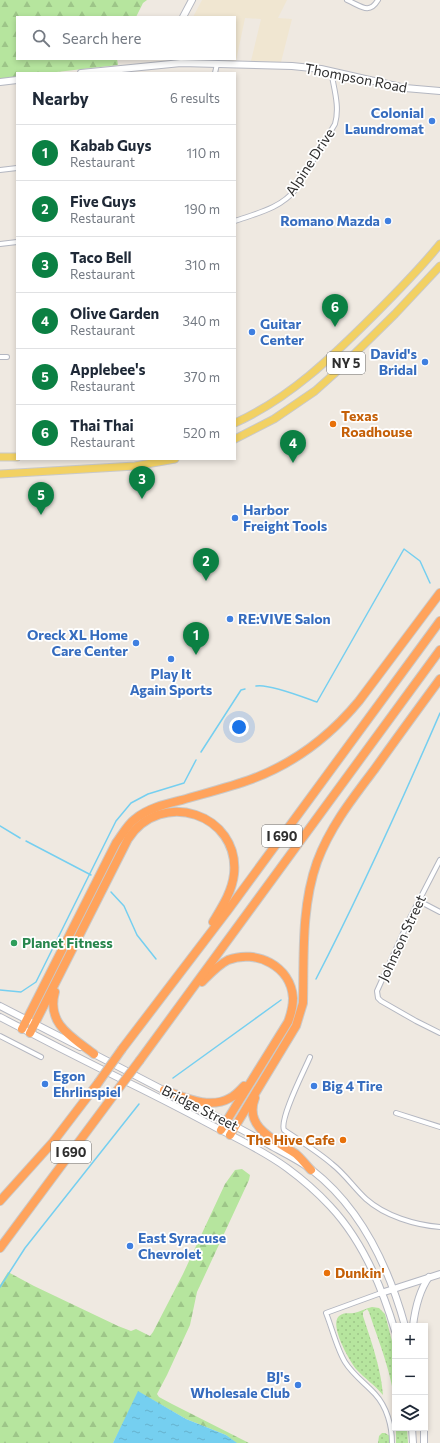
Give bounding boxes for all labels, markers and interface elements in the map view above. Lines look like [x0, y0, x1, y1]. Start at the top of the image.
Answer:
search box [16, 16, 236, 60]
icon: search [30, 27, 52, 49]
text: Search here [62, 29, 141, 47]
street label: Thompson Road [303, 59, 409, 96]
text: Nearby [32, 88, 89, 109]
text: 6 results [170, 90, 220, 106]
place label: Colonial Laundromat [345, 104, 424, 137]
marker: Colonial Laundromat [427, 116, 437, 126]
street label: Alpine Drive [281, 125, 338, 199]
text: Kabab Guys [70, 136, 151, 154]
text: 1 [42, 145, 48, 161]
text: 110 m [187, 145, 220, 161]
text: Restaurant [70, 154, 135, 170]
text: Five Guys [70, 192, 136, 210]
text: 2 [41, 201, 49, 217]
text: 190 m [184, 201, 220, 217]
text: Restaurant [70, 210, 135, 226]
place label: Romano Mazda [280, 212, 380, 229]
marker: Romano Mazda [383, 216, 393, 226]
text: Taco Bell [70, 248, 132, 266]
text: 3 [41, 257, 49, 273]
text: 310 m [185, 257, 220, 273]
text: Restaurant [70, 266, 135, 282]
pin: 6 [322, 294, 348, 327]
text: Olive Garden [70, 304, 159, 322]
text: 4 [41, 313, 49, 329]
text: 340 m [182, 313, 220, 329]
place label: Guitar Center [260, 315, 304, 348]
text: Restaurant [70, 322, 135, 338]
marker: Guitar Center [247, 327, 257, 337]
place label: David's Bridal [370, 345, 417, 378]
road number: NY 5 [327, 352, 365, 374]
marker: David's Bridal [420, 357, 430, 367]
text: Applebee's [70, 360, 146, 378]
text: 5 [41, 369, 49, 385]
text: 370 m [183, 369, 220, 385]
text: Restaurant [70, 378, 135, 394]
place label: Texas Roadhouse [341, 407, 412, 440]
text: Thai Thai [70, 416, 134, 434]
marker: Texas Roadhouse [328, 419, 338, 429]
text: 6 [41, 425, 49, 441]
text: 520 m [183, 425, 220, 441]
pin: 4 [280, 430, 306, 463]
text: Restaurant [70, 434, 135, 450]
pin: 3 [129, 466, 155, 499]
pin: 5 [28, 482, 54, 515]
place label: Harbor Freight Tools [243, 501, 328, 534]
marker: Harbor Freight Tools [230, 513, 240, 523]
pin: 2 [193, 548, 219, 581]
place label: RE:VIVE Salon [238, 610, 331, 627]
marker: RE:VIVE Salon [225, 614, 235, 624]
pin: 1 [183, 622, 209, 655]
place label: Oreck XL Home Care Center [27, 626, 128, 659]
marker: Oreck XL Home Care Center [131, 638, 141, 648]
marker: Play It Again Sports [166, 654, 176, 664]
place label: Play It Again Sports [130, 665, 213, 698]
your location [229, 717, 249, 737]
road number: I 690 [262, 825, 302, 847]
street label: Johnson Street [374, 892, 429, 984]
place label: Planet Fitness [22, 934, 113, 951]
marker: Planet Fitness [9, 938, 19, 948]
place label: Egon Ehrlinspiel [53, 1067, 121, 1100]
place label: Big 4 Tire [322, 1077, 383, 1094]
marker: Egon Ehrlinspiel [40, 1079, 50, 1089]
street label: Bridge Street [159, 1081, 241, 1134]
marker: Big 4 Tire [309, 1081, 319, 1091]
place label: The Hive Cafe [246, 1131, 335, 1148]
marker: The Hive Cafe [338, 1135, 348, 1145]
road number: I 690 [51, 1141, 91, 1163]
place label: East Syracuse Chevrolet [138, 1229, 226, 1262]
marker: East Syracuse Chevrolet [125, 1241, 135, 1251]
place label: Dunkin' [335, 1264, 385, 1281]
marker: Dunkin' [322, 1268, 332, 1278]
map controls [392, 1323, 428, 1431]
button: + [392, 1323, 428, 1359]
button: − [392, 1359, 428, 1395]
place label: BJ's Wholesale Club [190, 1368, 290, 1401]
marker: BJ's Wholesale Club [293, 1380, 303, 1390]
button: layers [392, 1395, 428, 1431]

